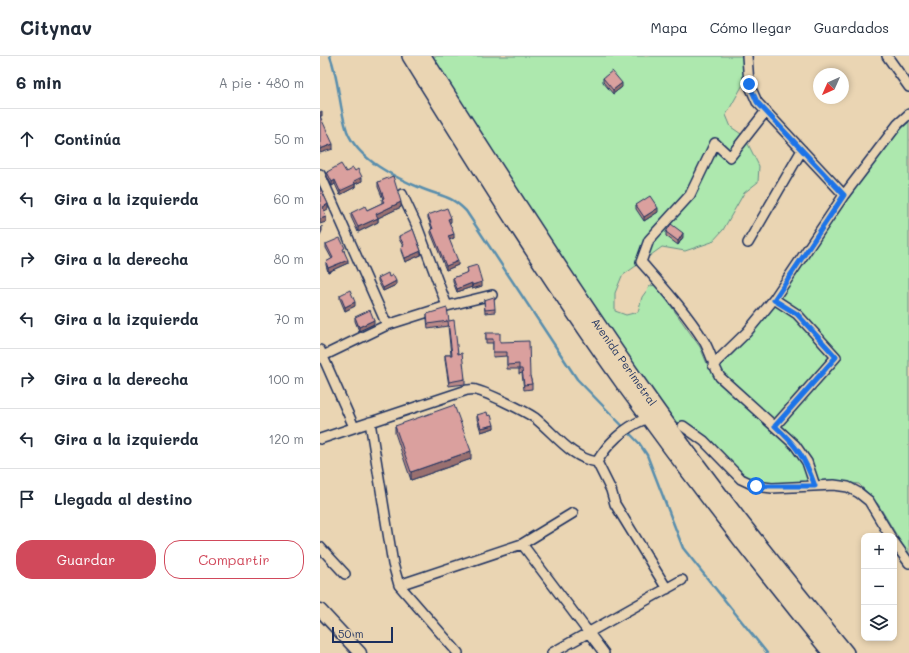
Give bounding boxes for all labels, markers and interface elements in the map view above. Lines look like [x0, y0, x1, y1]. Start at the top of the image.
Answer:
text: Citynav [20, 15, 92, 40]
text: Mapa [651, 18, 688, 37]
text: Cómo llegar [710, 18, 792, 37]
text: Guardados [814, 18, 889, 37]
north arrow [813, 68, 849, 104]
text: 6 min [16, 71, 61, 93]
text: A pie · 480 m [219, 74, 304, 91]
route end [740, 75, 758, 93]
icon: ahead [16, 128, 38, 150]
text: Continúa [54, 129, 121, 149]
text: 50 m [274, 130, 304, 147]
icon: left [16, 188, 38, 210]
text: Gira a la izquierda [54, 189, 199, 209]
text: 60 m [274, 190, 304, 207]
icon: right [16, 248, 38, 270]
text: Gira a la derecha [54, 249, 188, 269]
text: 80 m [274, 250, 304, 267]
icon: left [16, 308, 38, 330]
text: Gira a la izquierda [54, 309, 199, 329]
text: 70 m [274, 310, 304, 327]
street label: Avenida Perimetral [588, 315, 660, 409]
icon: right [16, 368, 38, 390]
text: Gira a la derecha [54, 369, 188, 389]
text: 100 m [268, 370, 304, 387]
icon: left [16, 428, 38, 450]
text: Gira a la izquierda [54, 429, 199, 449]
text: 120 m [268, 430, 304, 447]
route start [747, 477, 765, 495]
icon: arrive [16, 488, 38, 510]
text: Llegada al destino [54, 489, 192, 509]
map controls [861, 533, 897, 641]
button: + [861, 533, 897, 569]
button: Guardar [16, 540, 156, 579]
button: Compartir [164, 540, 304, 579]
button: − [861, 569, 897, 605]
button: layers [861, 605, 897, 641]
scale bar [332, 625, 393, 644]
text: 50 m [338, 626, 364, 641]

